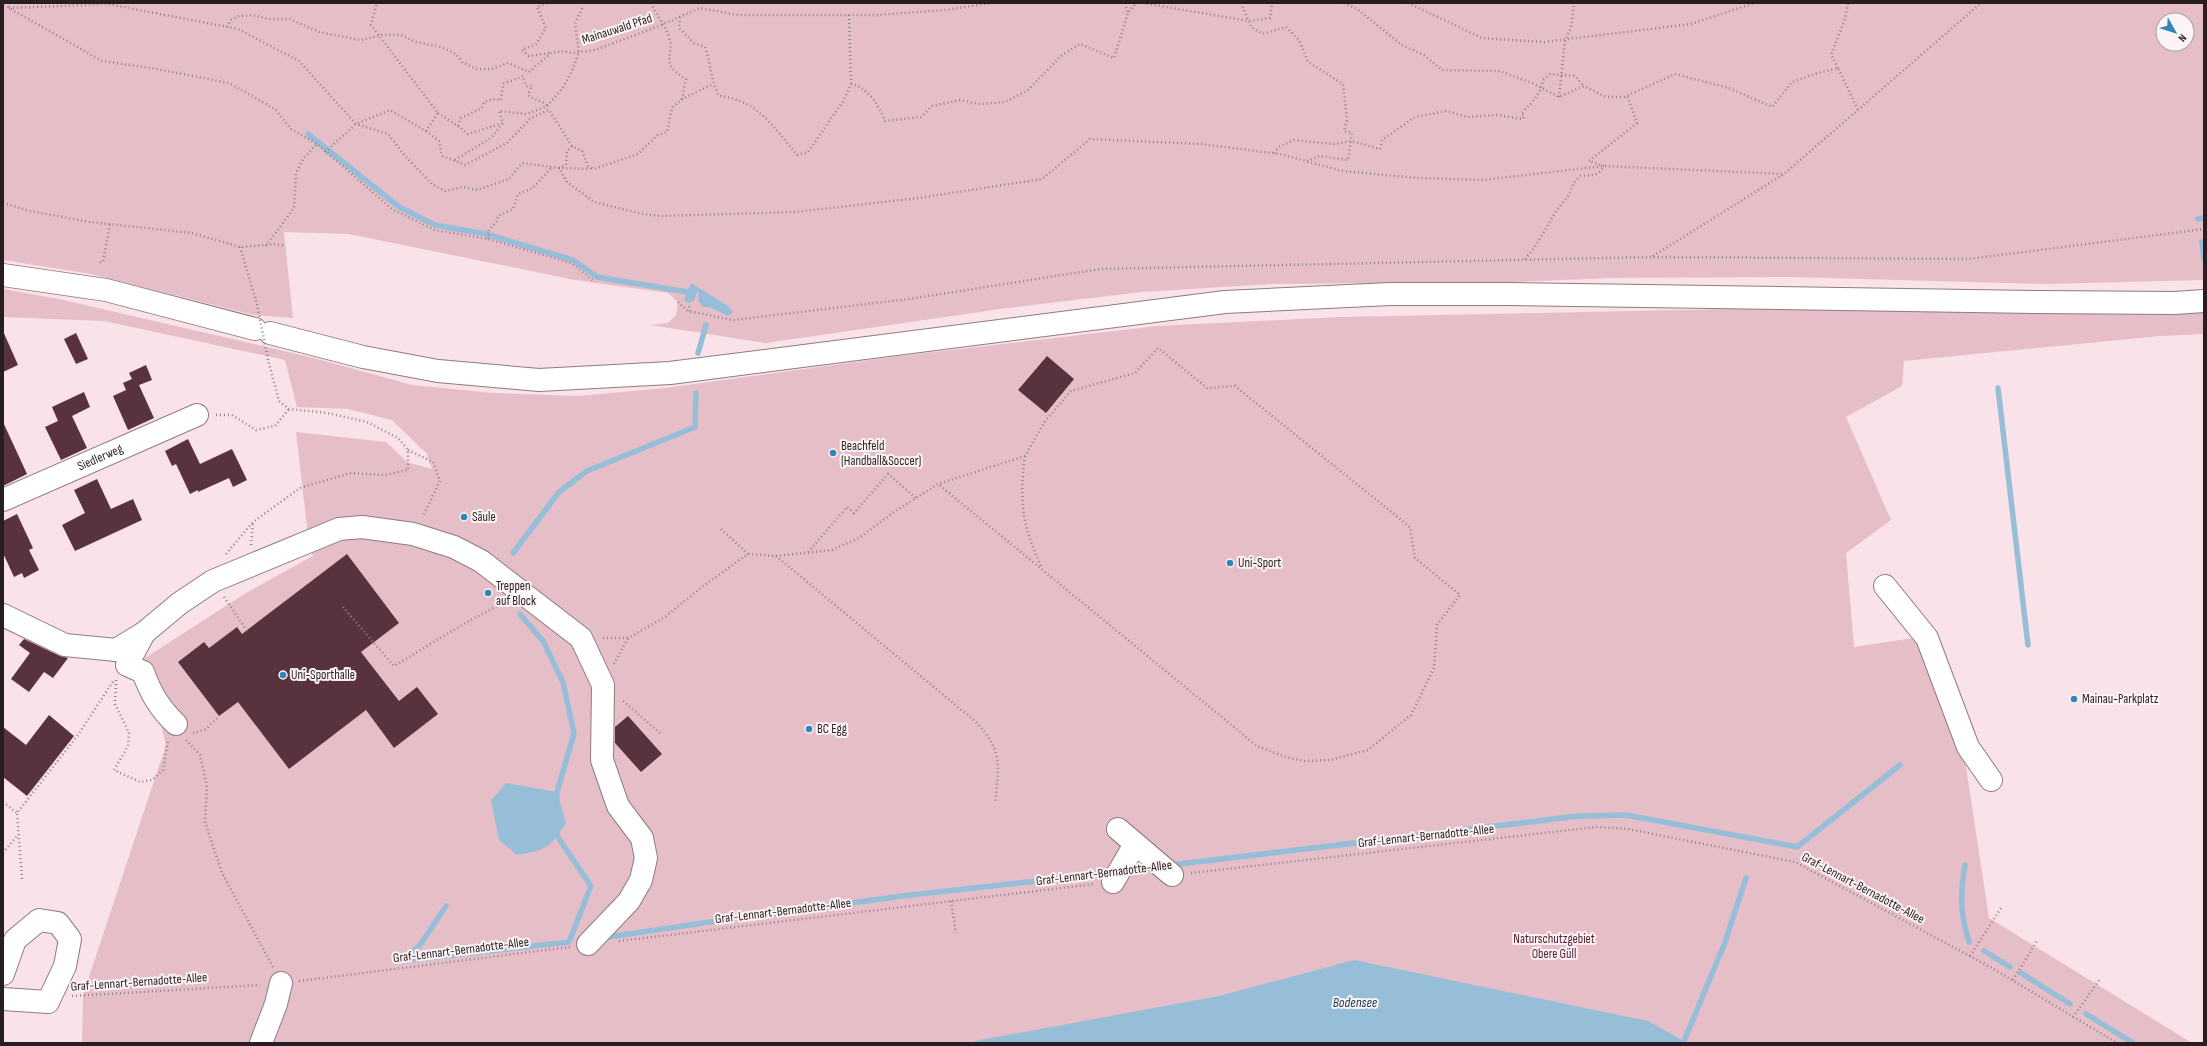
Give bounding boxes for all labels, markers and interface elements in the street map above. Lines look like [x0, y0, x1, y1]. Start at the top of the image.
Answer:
street label: Mainauwald Pfad [580, 10, 654, 48]
north arrow [2155, 12, 2195, 52]
text: N [2175, 32, 2189, 44]
place label: Beachfeld (Handball&Soccer) [841, 438, 921, 469]
street label: Siedlerweg [75, 441, 125, 474]
marker: Beachfeld (Handball&Soccer) [828, 448, 838, 458]
place label: Säule [472, 509, 496, 525]
marker: Säule [459, 512, 469, 522]
place label: Uni-Sport [1238, 555, 1281, 571]
marker: Uni-Sport [1225, 558, 1235, 568]
place label: Treppen auf Block [496, 578, 536, 609]
marker: Treppen auf Block [483, 588, 493, 598]
place label: Uni-Sporthalle [291, 667, 355, 683]
marker: Uni-Sporthalle [278, 670, 288, 680]
place label: Mainau-Parkplatz [2082, 691, 2159, 707]
marker: Mainau-Parkplatz [2069, 694, 2079, 704]
place label: BC Egg [817, 721, 847, 737]
marker: BC Egg [804, 724, 814, 734]
street label: Graf-Lennart-Bernadotte-Allee [1357, 821, 1495, 851]
street label: Graf-Lennart-Bernadotte-Allee [1799, 849, 1927, 927]
street label: Graf-Lennart-Bernadotte-Allee [1035, 857, 1173, 889]
street label: Graf-Lennart-Bernadotte-Allee [714, 895, 852, 927]
park label: Naturschutzgebiet Obere Güll [1513, 931, 1595, 962]
street label: Graf-Lennart-Bernadotte-Allee [392, 934, 530, 966]
street label: Graf-Lennart-Bernadotte-Allee [70, 969, 208, 995]
water label: Bodensee [1333, 994, 1378, 1011]

